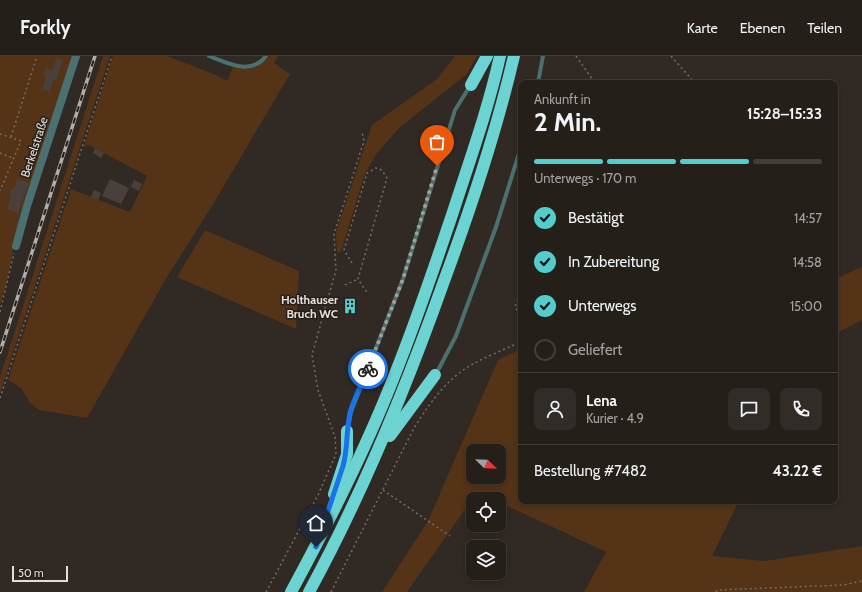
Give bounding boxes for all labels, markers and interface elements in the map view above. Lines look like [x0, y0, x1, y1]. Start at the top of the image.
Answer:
text: Forkly [20, 16, 71, 39]
text: Karte [687, 19, 718, 37]
text: Ebenen [740, 19, 785, 37]
text: Teilen [807, 19, 842, 37]
text: Ankunft in [534, 91, 591, 107]
text: 15:28–15:33 [747, 105, 822, 123]
text: 2 Min. [534, 106, 601, 138]
street label: Berkelstraße [17, 115, 51, 179]
pin [420, 125, 454, 166]
icon: bag [426, 131, 448, 153]
text: Unterwegs · 170 m [534, 170, 636, 186]
icon: check [534, 207, 556, 229]
text: Bestätigt [568, 209, 624, 227]
text: 14:57 [794, 210, 822, 226]
icon: check [534, 251, 556, 273]
text: In Zubereitung [568, 253, 659, 271]
text: 14:58 [793, 254, 822, 270]
place label: Holthauser Bruch WC [281, 292, 338, 321]
icon: check [534, 295, 556, 317]
building icon: Holthauser Bruch WC [341, 297, 359, 315]
text: Unterwegs [568, 297, 636, 315]
text: 15:00 [790, 298, 822, 314]
text: Geliefert [568, 341, 622, 359]
courier [348, 349, 388, 389]
icon: bike [357, 358, 379, 380]
button: person [534, 388, 576, 430]
button: chat [728, 388, 770, 430]
button: phone [780, 388, 822, 430]
text: Lena [586, 392, 617, 410]
text: Kurier · 4.9 [586, 410, 644, 426]
north arrow [466, 444, 506, 484]
map controls [466, 444, 506, 580]
text: Bestellung #7482 [534, 462, 647, 480]
text: 43.22 € [772, 462, 822, 480]
button: locate [466, 492, 506, 532]
pin [299, 506, 333, 547]
icon: home [305, 512, 327, 534]
button: layers [466, 540, 506, 580]
scale bar [12, 564, 68, 583]
text: 50 m [18, 566, 44, 580]

